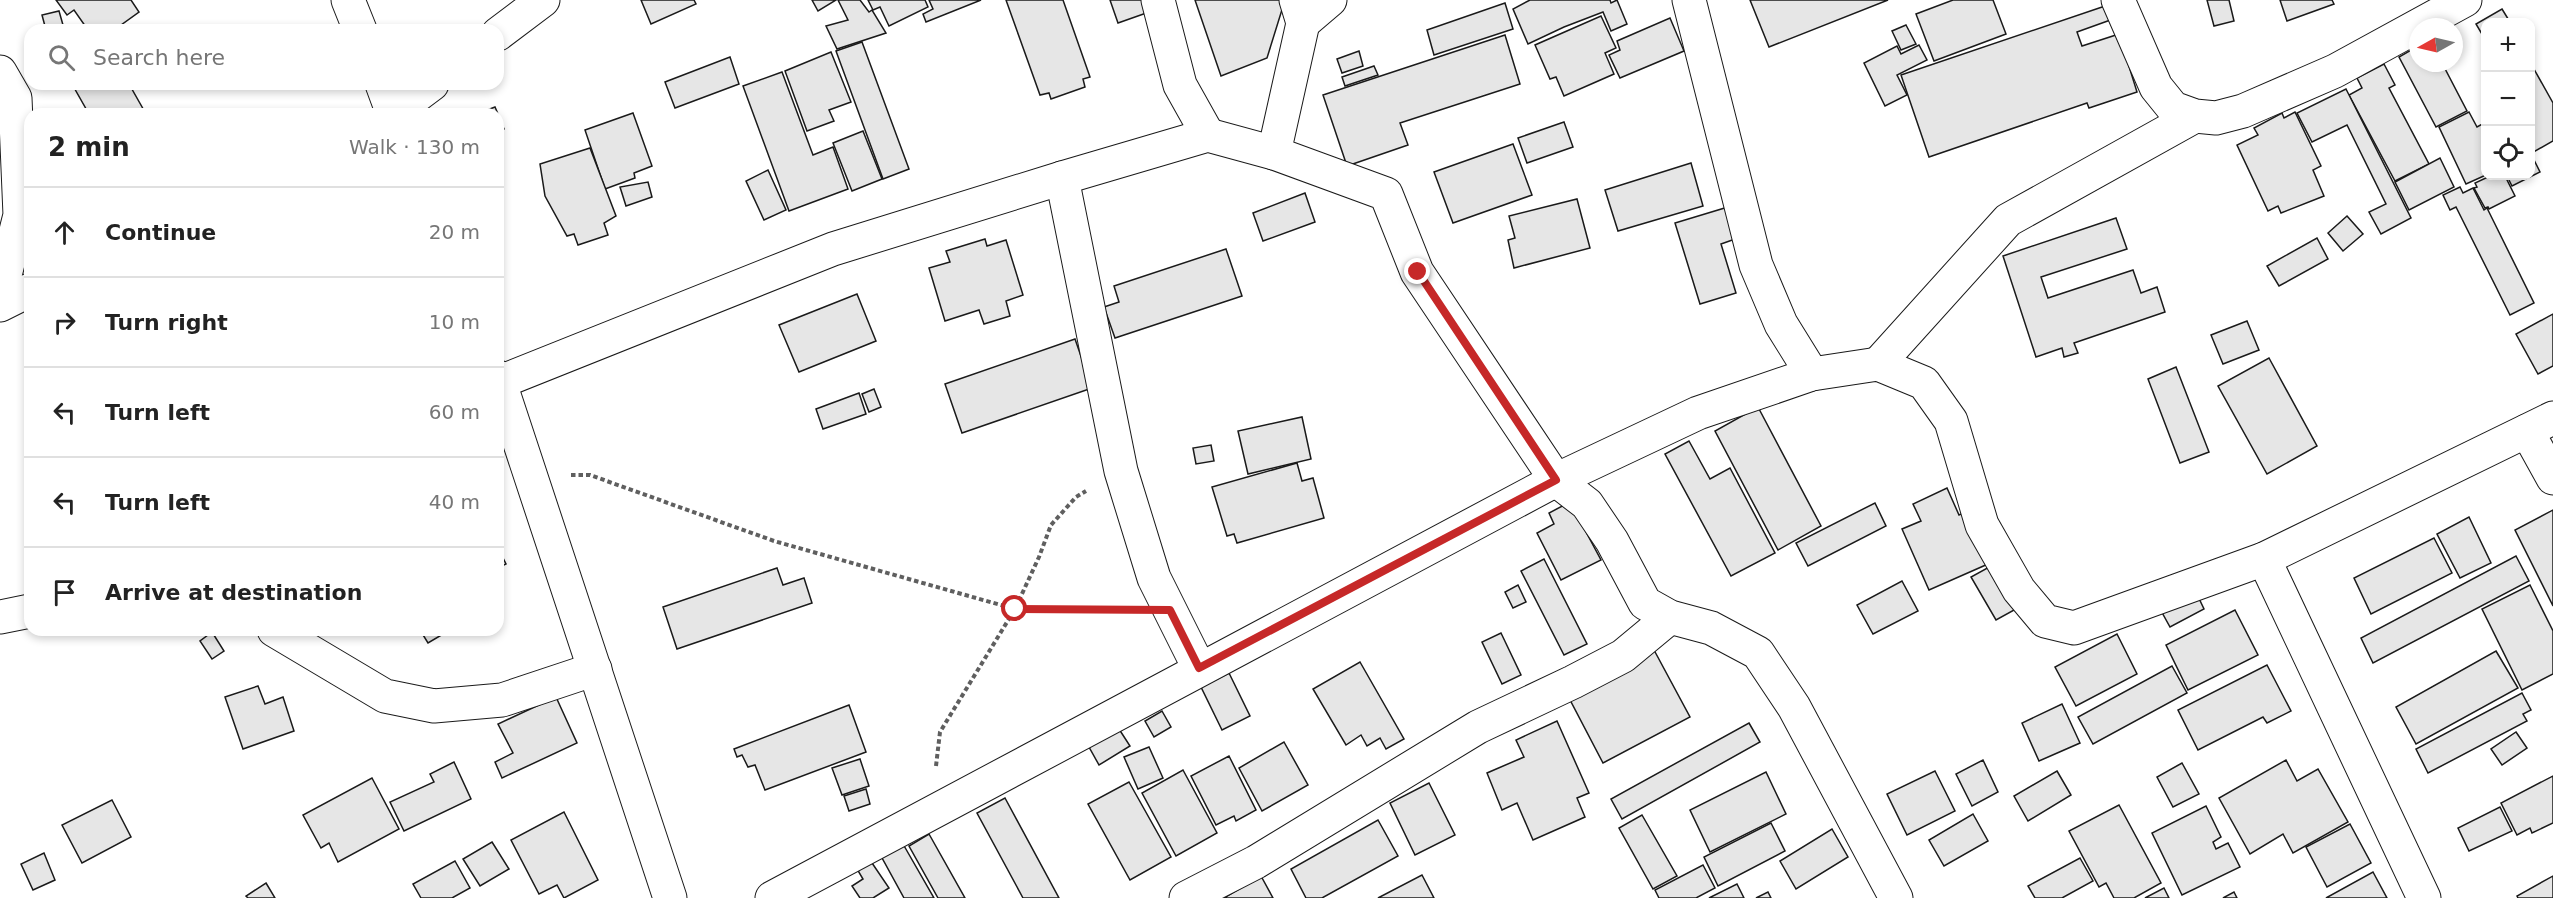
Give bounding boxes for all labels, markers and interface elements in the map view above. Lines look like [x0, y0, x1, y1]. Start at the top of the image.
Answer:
north arrow [2409, 18, 2463, 72]
map controls [2481, 18, 2535, 180]
button: + [2481, 18, 2535, 72]
search box [24, 24, 504, 90]
icon: search [45, 41, 78, 74]
text: Search here [93, 45, 225, 70]
button: − [2481, 72, 2535, 126]
button: locate [2481, 126, 2535, 180]
text: 2 min [48, 132, 130, 162]
text: Walk · 130 m [349, 135, 480, 159]
icon: ahead [48, 216, 81, 249]
text: Continue [105, 220, 216, 245]
text: 20 m [429, 220, 480, 244]
route end [1404, 258, 1430, 284]
icon: right [48, 306, 81, 339]
text: Turn right [105, 310, 228, 335]
text: 10 m [429, 310, 480, 334]
icon: left [48, 396, 81, 429]
text: Turn left [105, 400, 210, 425]
text: 60 m [429, 400, 480, 424]
icon: left [48, 486, 81, 519]
text: Turn left [105, 490, 210, 515]
text: 40 m [429, 490, 480, 514]
icon: arrive [48, 576, 81, 609]
text: Arrive at destination [105, 580, 362, 605]
route start [1001, 595, 1027, 621]

